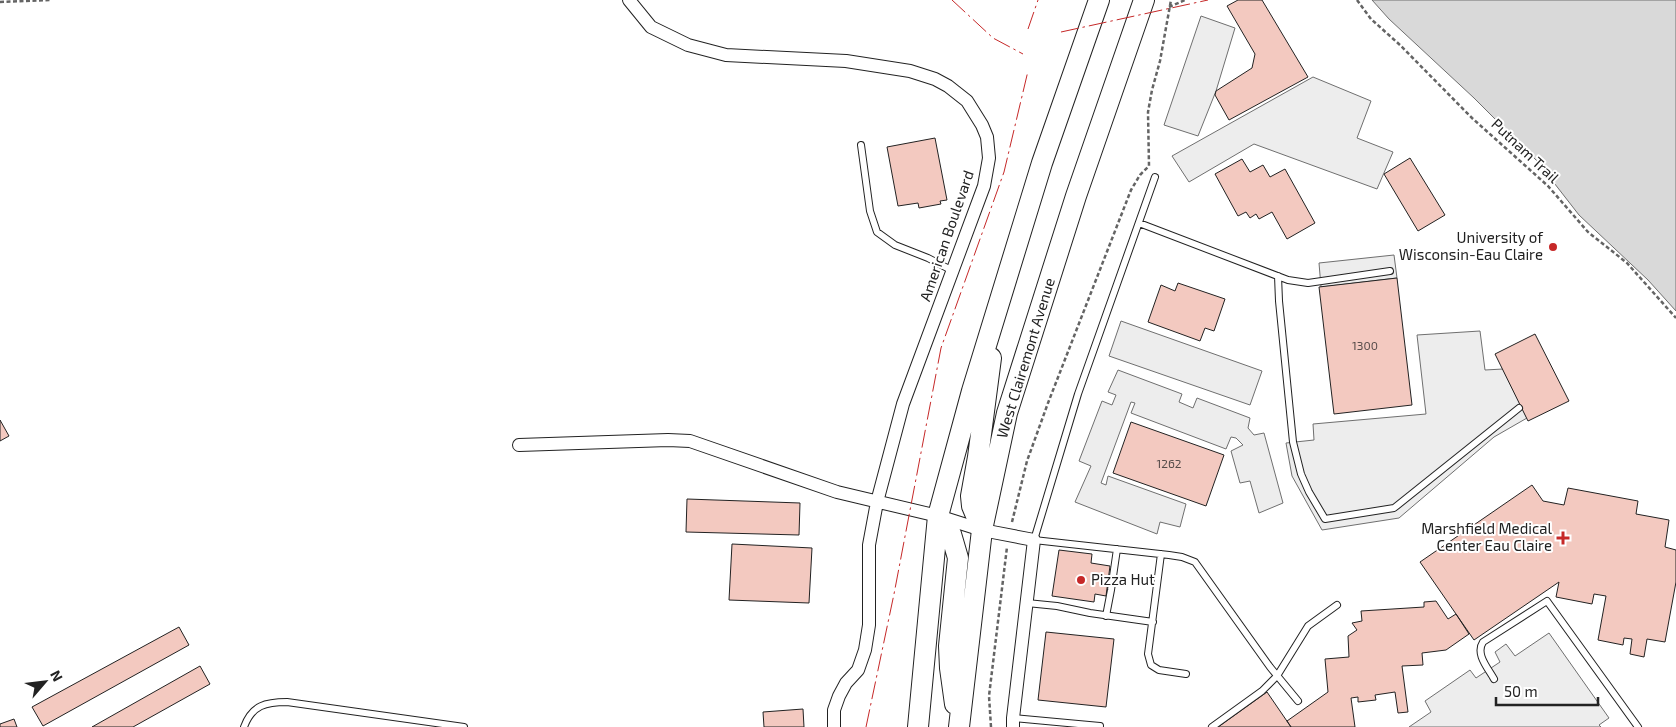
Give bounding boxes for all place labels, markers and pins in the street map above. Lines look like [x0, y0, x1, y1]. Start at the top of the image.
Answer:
place label: University of Wisconsin-Eau Claire [1399, 228, 1543, 263]
marker: University of Wisconsin-Eau Claire [1547, 241, 1559, 253]
place label: Marshfield Medical Center Eau Claire [1421, 519, 1553, 554]
marker: Marshfield Medical Center Eau Claire [1556, 531, 1570, 545]
place label: Pizza Hut [1091, 570, 1155, 588]
marker: Pizza Hut [1075, 574, 1087, 586]

